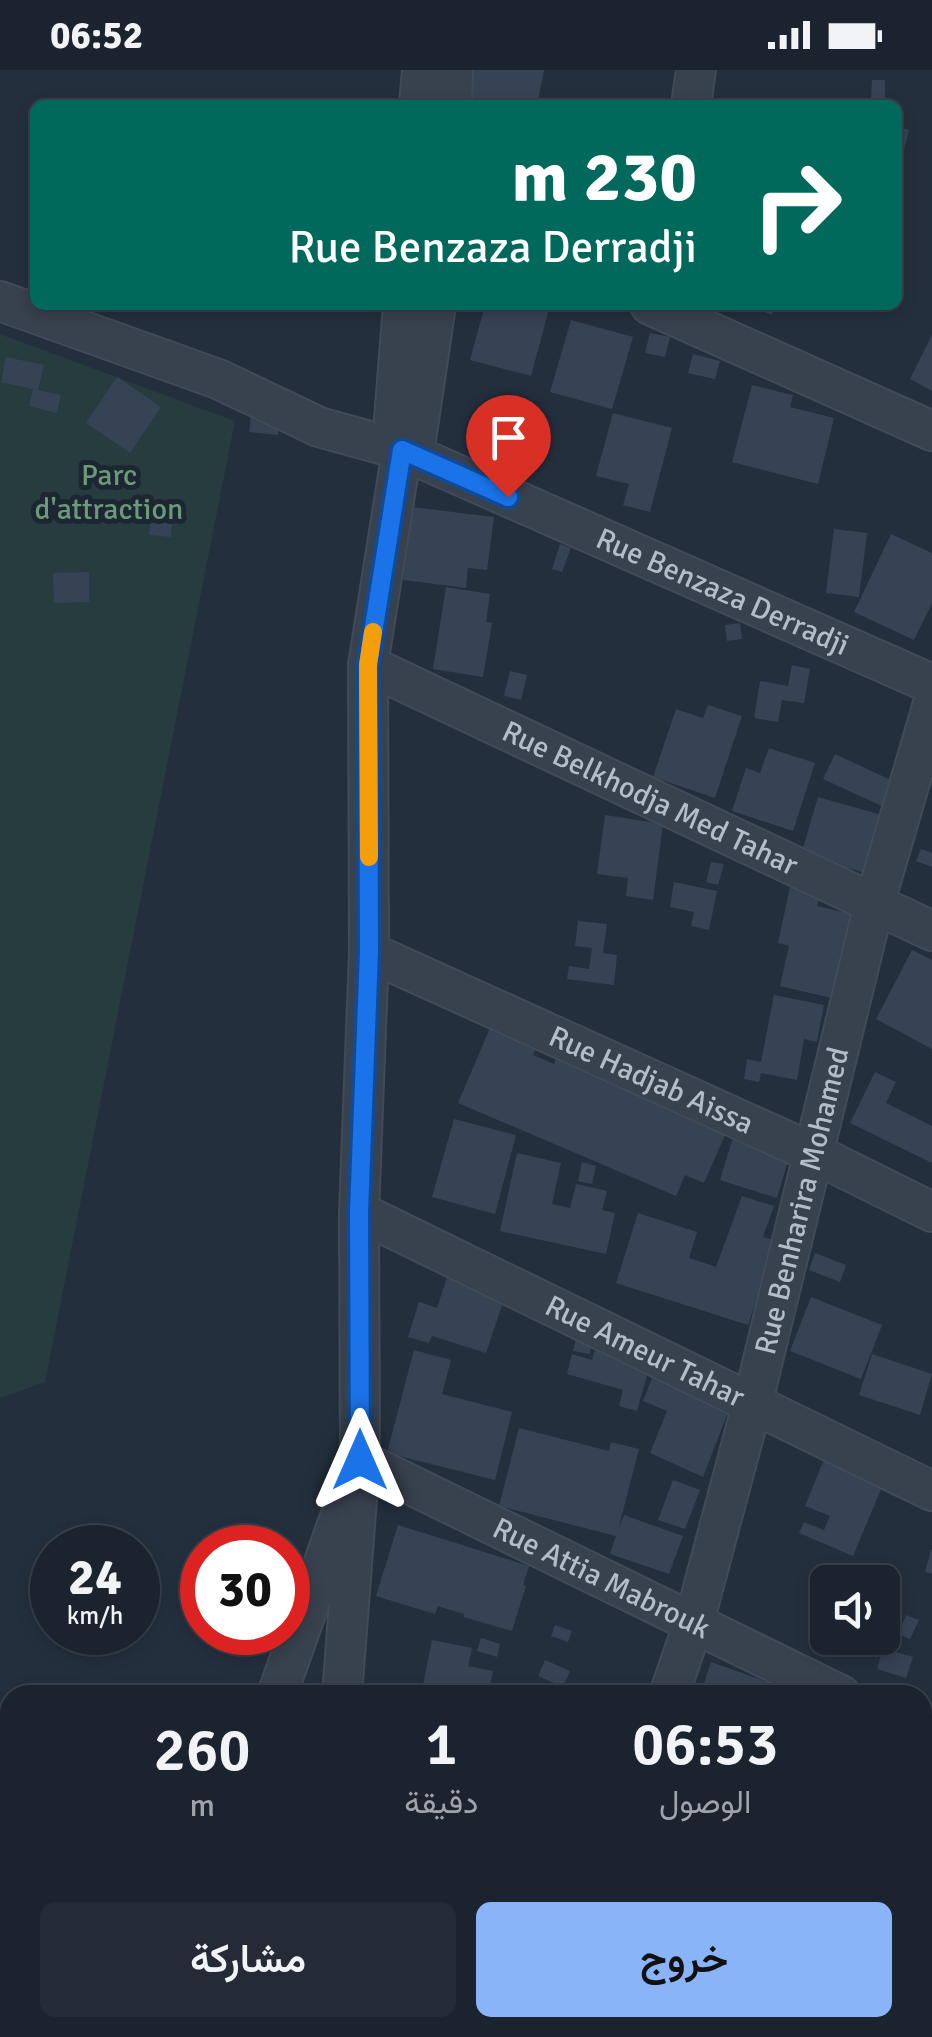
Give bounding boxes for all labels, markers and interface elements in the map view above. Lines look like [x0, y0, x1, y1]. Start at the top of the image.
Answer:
text: 06:52 [50, 12, 143, 59]
text: 230 m [512, 134, 697, 220]
icon: right [732, 140, 862, 270]
text: Rue Benzaza Derradji [289, 220, 697, 275]
pin [466, 395, 551, 498]
icon: arrive [481, 410, 536, 465]
park label: Parc d'attraction [35, 457, 183, 528]
street label: Rue Benzaza Derradji [591, 520, 855, 664]
street label: Rue Belkhodja Med Tahar [496, 713, 804, 884]
street label: Rue Hadjab Aissa [543, 1018, 759, 1142]
street label: Rue Benharira Mohamed [747, 1043, 857, 1358]
street label: Rue Ameur Tahar [539, 1287, 751, 1415]
position arrow [308, 1408, 412, 1512]
street label: Rue Attia Mabrouk [487, 1509, 716, 1647]
speed limit sign: 30 [180, 1525, 310, 1655]
text: 24 [68, 1547, 122, 1609]
map controls [810, 1565, 900, 1655]
button: sound [810, 1565, 900, 1655]
text: km/h [67, 1600, 123, 1631]
text: 1 [425, 1708, 458, 1782]
text: 06:53 [632, 1708, 778, 1782]
text: 260 [154, 1714, 251, 1788]
text: دقيقة [404, 1783, 478, 1822]
text: الوصول [659, 1783, 751, 1822]
text: m [189, 1786, 215, 1825]
button: مشاركة [40, 1902, 456, 2017]
button: خروج [476, 1902, 892, 2017]

